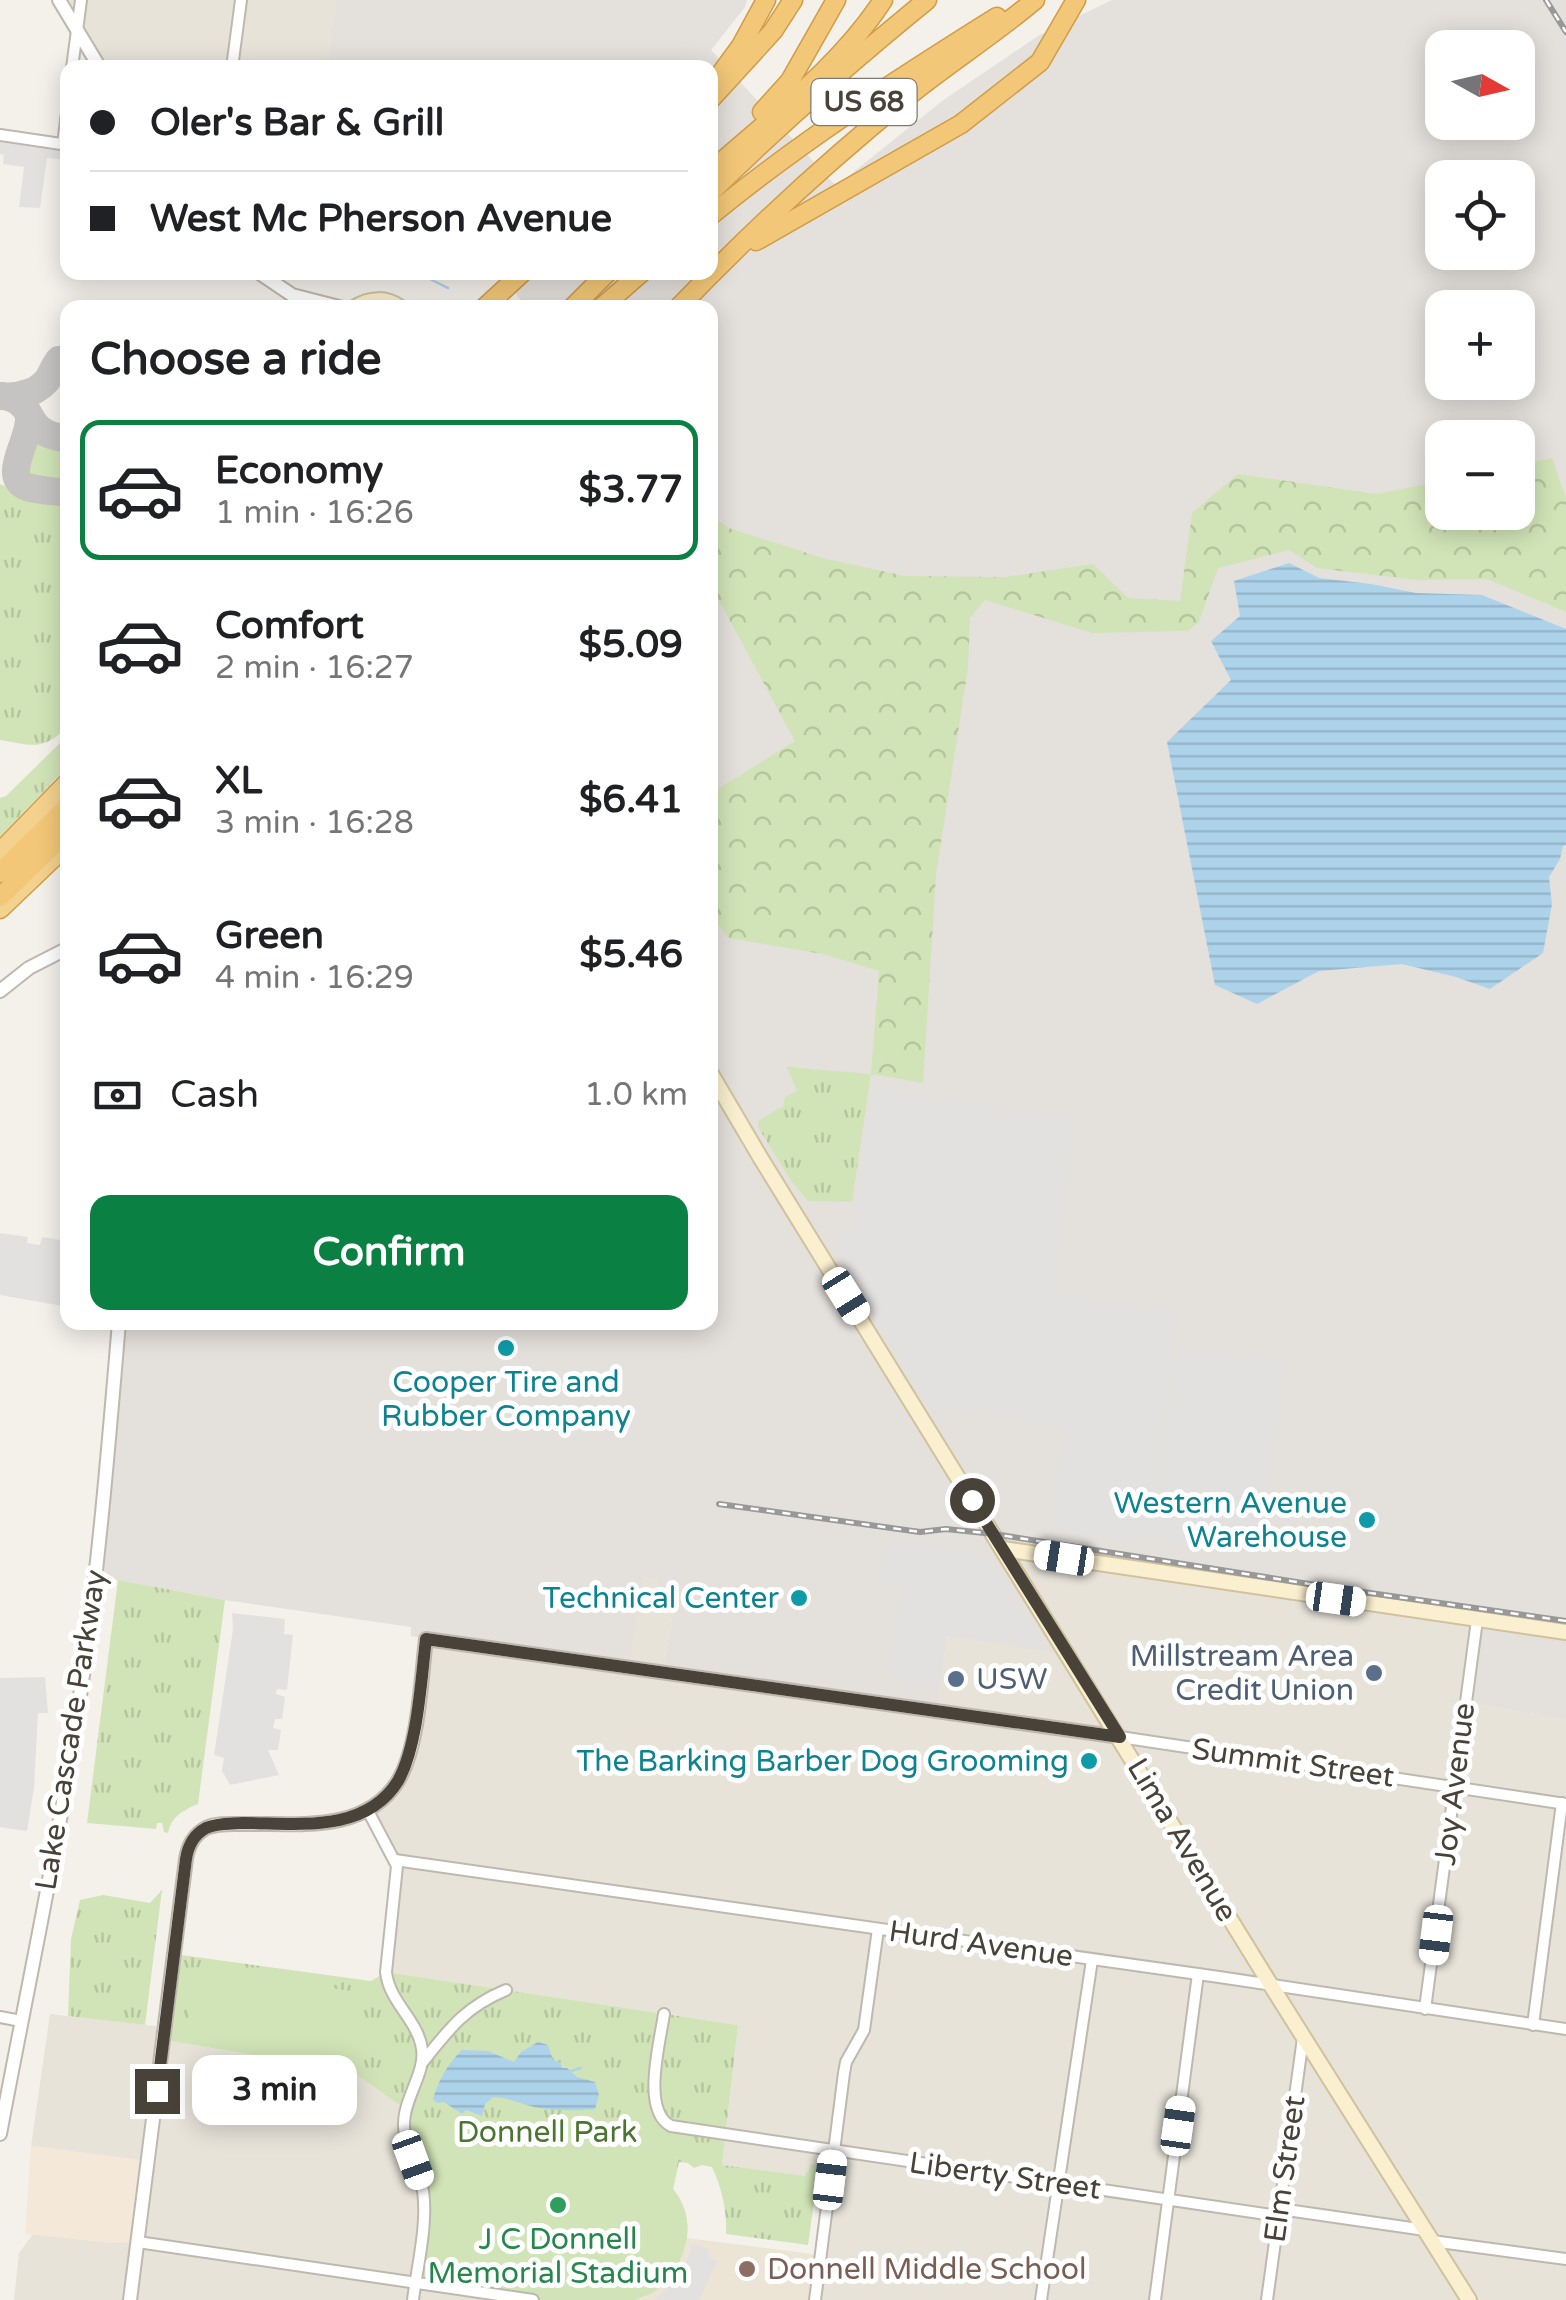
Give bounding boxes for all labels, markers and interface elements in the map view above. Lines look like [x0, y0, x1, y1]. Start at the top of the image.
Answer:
north arrow [1425, 30, 1535, 140]
map controls [1425, 30, 1535, 530]
road number: US 68 [812, 79, 916, 125]
text: Oler's Bar & Grill [150, 100, 444, 146]
button: locate [1425, 160, 1535, 270]
text: West Mc Pherson Avenue [150, 196, 612, 242]
button: + [1425, 290, 1535, 400]
text: Choose a ride [90, 333, 381, 387]
button: − [1425, 420, 1535, 530]
icon: car [95, 445, 185, 535]
text: Economy [215, 448, 383, 494]
text: $3.77 [578, 467, 683, 513]
text: 1 min · 16:26 [215, 494, 414, 532]
icon: car [95, 600, 185, 690]
text: Comfort [215, 603, 364, 649]
text: $5.09 [578, 622, 683, 668]
text: 2 min · 16:27 [215, 649, 414, 687]
icon: car [95, 755, 185, 845]
text: XL [215, 758, 262, 804]
text: $6.41 [579, 777, 683, 823]
text: 3 min · 16:28 [215, 804, 414, 842]
icon: car [95, 910, 185, 1000]
text: Green [215, 913, 324, 959]
text: $5.46 [579, 932, 683, 978]
text: 4 min · 16:29 [215, 959, 414, 997]
icon: cash [90, 1068, 145, 1123]
text: Cash [170, 1072, 259, 1118]
text: 1.0 km [584, 1076, 688, 1114]
button: Confirm [90, 1195, 688, 1310]
car [817, 1263, 875, 1329]
marker: Cooper Tire and Rubber Company [495, 1337, 517, 1359]
place label: Cooper Tire and Rubber Company [381, 1364, 631, 1435]
route start [950, 1478, 995, 1523]
place label: Western Avenue Warehouse [1114, 1485, 1347, 1556]
marker: Western Avenue Warehouse [1356, 1509, 1378, 1531]
car [1032, 1538, 1096, 1578]
street label: Lake Cascade Parkway [27, 1567, 115, 1893]
place label: Technical Center [543, 1580, 780, 1617]
car [1304, 1580, 1368, 1618]
marker: Technical Center [788, 1587, 810, 1609]
place label: Millstream Area Credit Union [1130, 1638, 1354, 1709]
place label: USW [976, 1661, 1048, 1698]
marker: Millstream Area Credit Union [1363, 1662, 1385, 1684]
marker: USW [945, 1668, 967, 1690]
street label: Joy Avenue [1427, 1701, 1483, 1867]
street label: Summit Street [1189, 1730, 1397, 1796]
place label: The Barking Barber Dog Grooming [576, 1743, 1069, 1780]
marker: The Barking Barber Dog Grooming [1078, 1750, 1100, 1772]
street label: Lima Avenue [1119, 1751, 1245, 1929]
car [1417, 1903, 1455, 1967]
street label: Hurd Avenue [886, 1913, 1076, 1975]
callout: 3 min [192, 2056, 357, 2126]
route end [135, 2069, 180, 2114]
text: 3 min [232, 2071, 317, 2109]
street label: Elm Street [1256, 2093, 1314, 2245]
car [1159, 2094, 1197, 2158]
park label: Donnell Park [457, 2114, 637, 2151]
car [389, 2127, 437, 2193]
street label: Liberty Street [907, 2144, 1103, 2208]
car [811, 2148, 849, 2212]
marker: J C Donnell Memorial Stadium [547, 2194, 569, 2216]
place label: J C Donnell Memorial Stadium [428, 2221, 688, 2292]
place label: Donnell Middle School [767, 2251, 1086, 2288]
marker: Donnell Middle School [736, 2258, 758, 2280]

